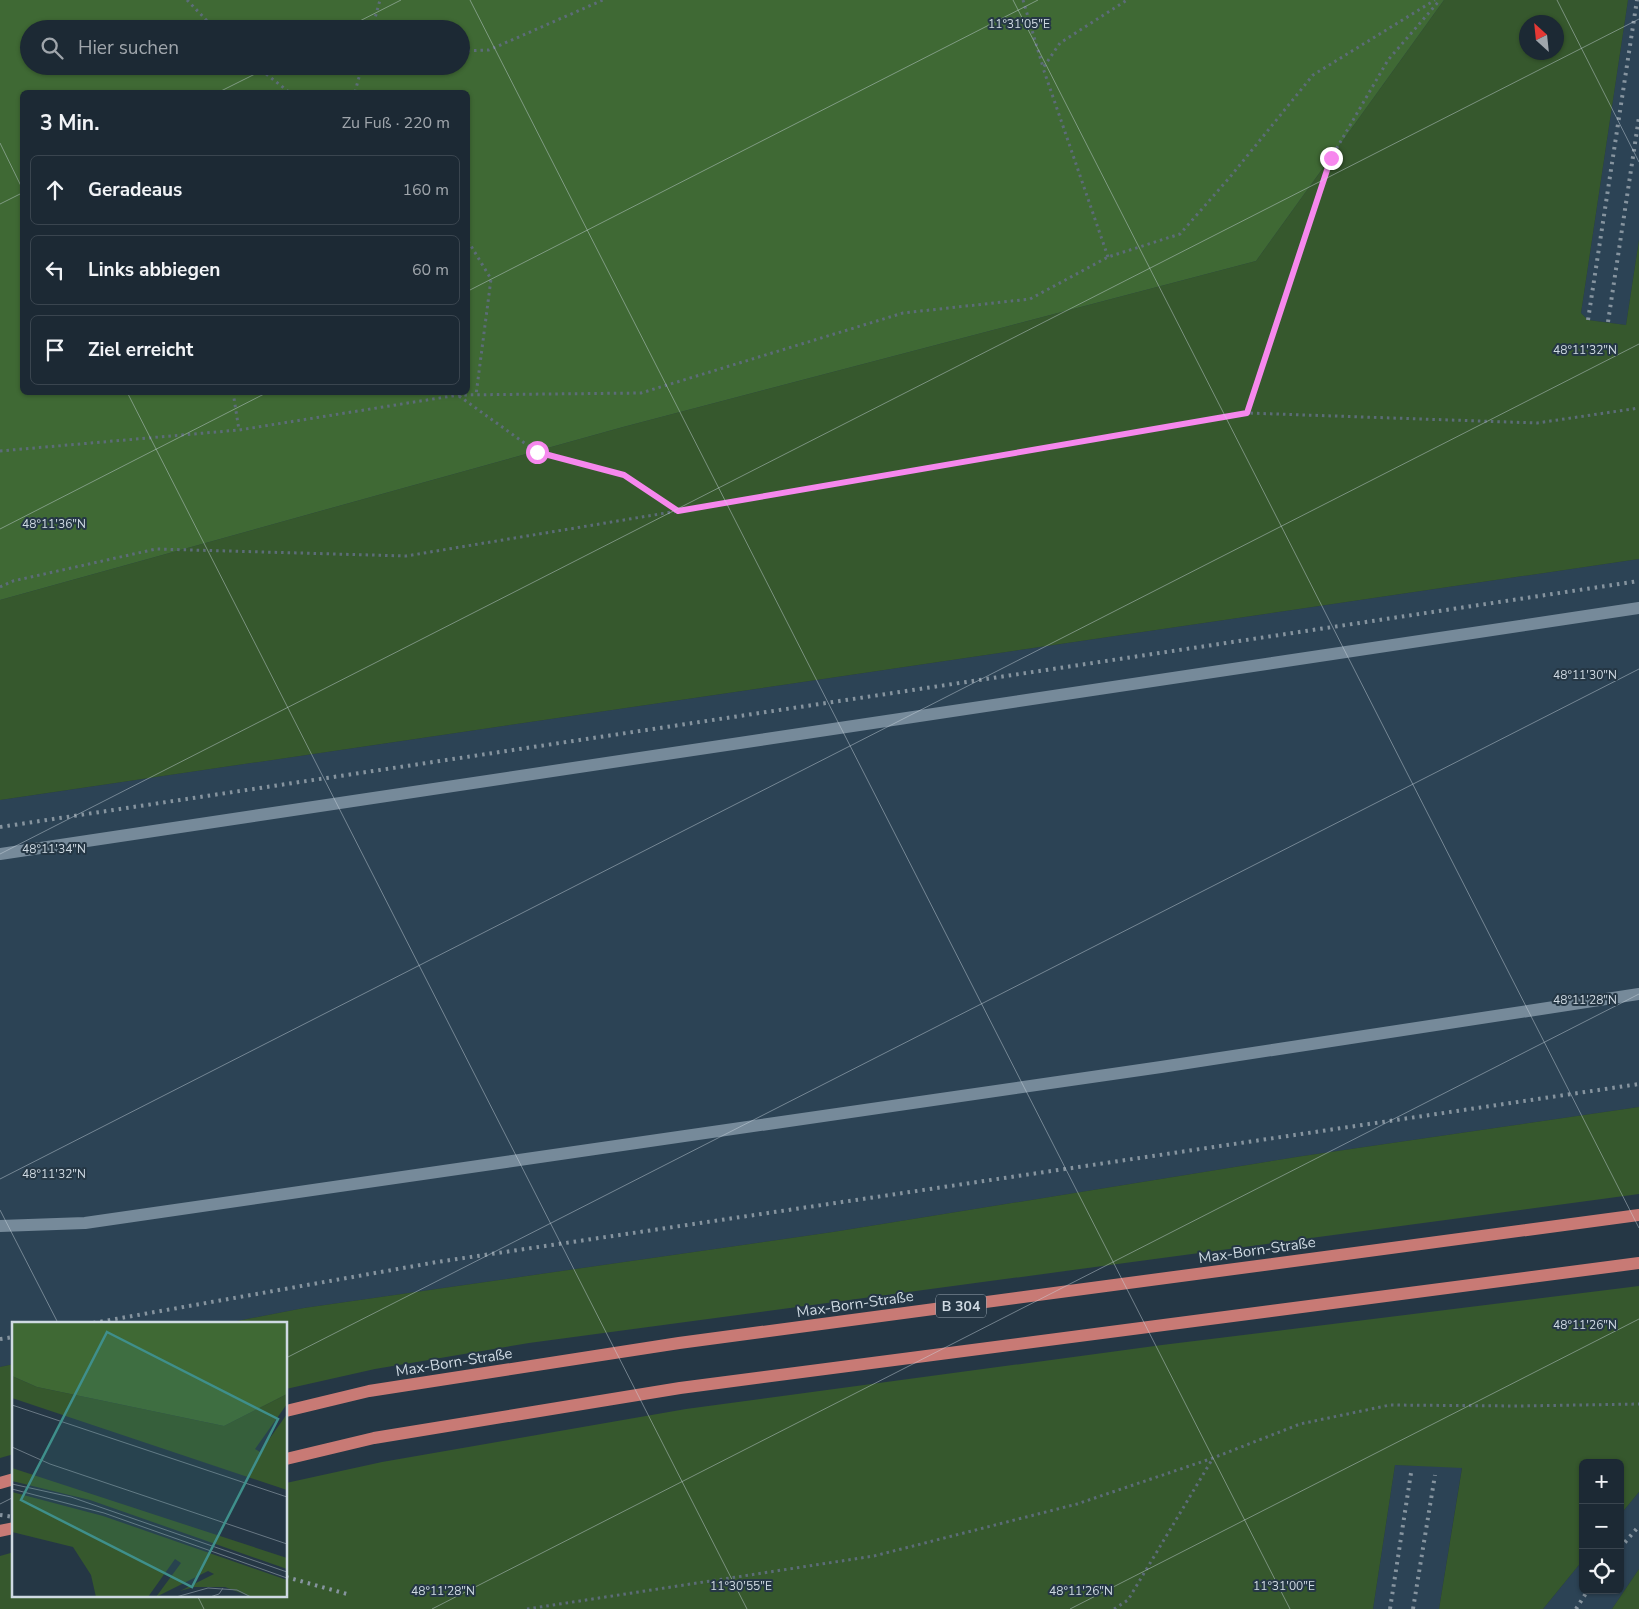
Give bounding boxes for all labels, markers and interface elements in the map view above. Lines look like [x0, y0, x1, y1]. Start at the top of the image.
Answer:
north arrow [1519, 15, 1564, 60]
text: 11°31'05"E [988, 16, 1050, 32]
search box [20, 20, 470, 75]
icon: search [38, 34, 66, 62]
text: Hier suchen [78, 35, 179, 61]
text: 3 Min. [40, 109, 99, 137]
text: Zu Fuß · 220 m [342, 112, 450, 134]
route end [1320, 147, 1343, 170]
icon: ahead [41, 176, 69, 204]
text: Geradeaus [88, 177, 182, 203]
text: 160 m [402, 179, 449, 201]
icon: left [41, 256, 69, 284]
text: Links abbiegen [88, 257, 220, 283]
text: 60 m [412, 259, 449, 281]
icon: arrive [41, 336, 69, 364]
text: Ziel erreicht [88, 337, 193, 363]
text: 48°11'32"N [1553, 342, 1617, 358]
route start [526, 441, 549, 464]
text: 48°11'36"N [22, 516, 86, 532]
text: 48°11'30"N [1553, 667, 1617, 683]
text: 48°11'34"N [22, 841, 86, 857]
text: 48°11'28"N [1553, 992, 1617, 1008]
text: 48°11'32"N [22, 1166, 86, 1182]
street label: Max-Born-Straße [1197, 1232, 1317, 1268]
street label: Max-Born-Straße [795, 1286, 915, 1322]
road number: B 304 [936, 1294, 986, 1318]
text: 48°11'26"N [1553, 1317, 1617, 1333]
inset map [12, 1322, 288, 1596]
street label: Max-Born-Straße [394, 1343, 514, 1381]
map controls [1579, 1459, 1624, 1594]
button: + [1579, 1459, 1624, 1504]
button: − [1579, 1504, 1624, 1549]
button: locate [1579, 1549, 1624, 1594]
text: 11°30'55"E [710, 1578, 772, 1594]
text: 11°31'00"E [1253, 1578, 1315, 1594]
text: 48°11'28"N [411, 1583, 475, 1599]
text: 48°11'26"N [1049, 1583, 1113, 1599]

